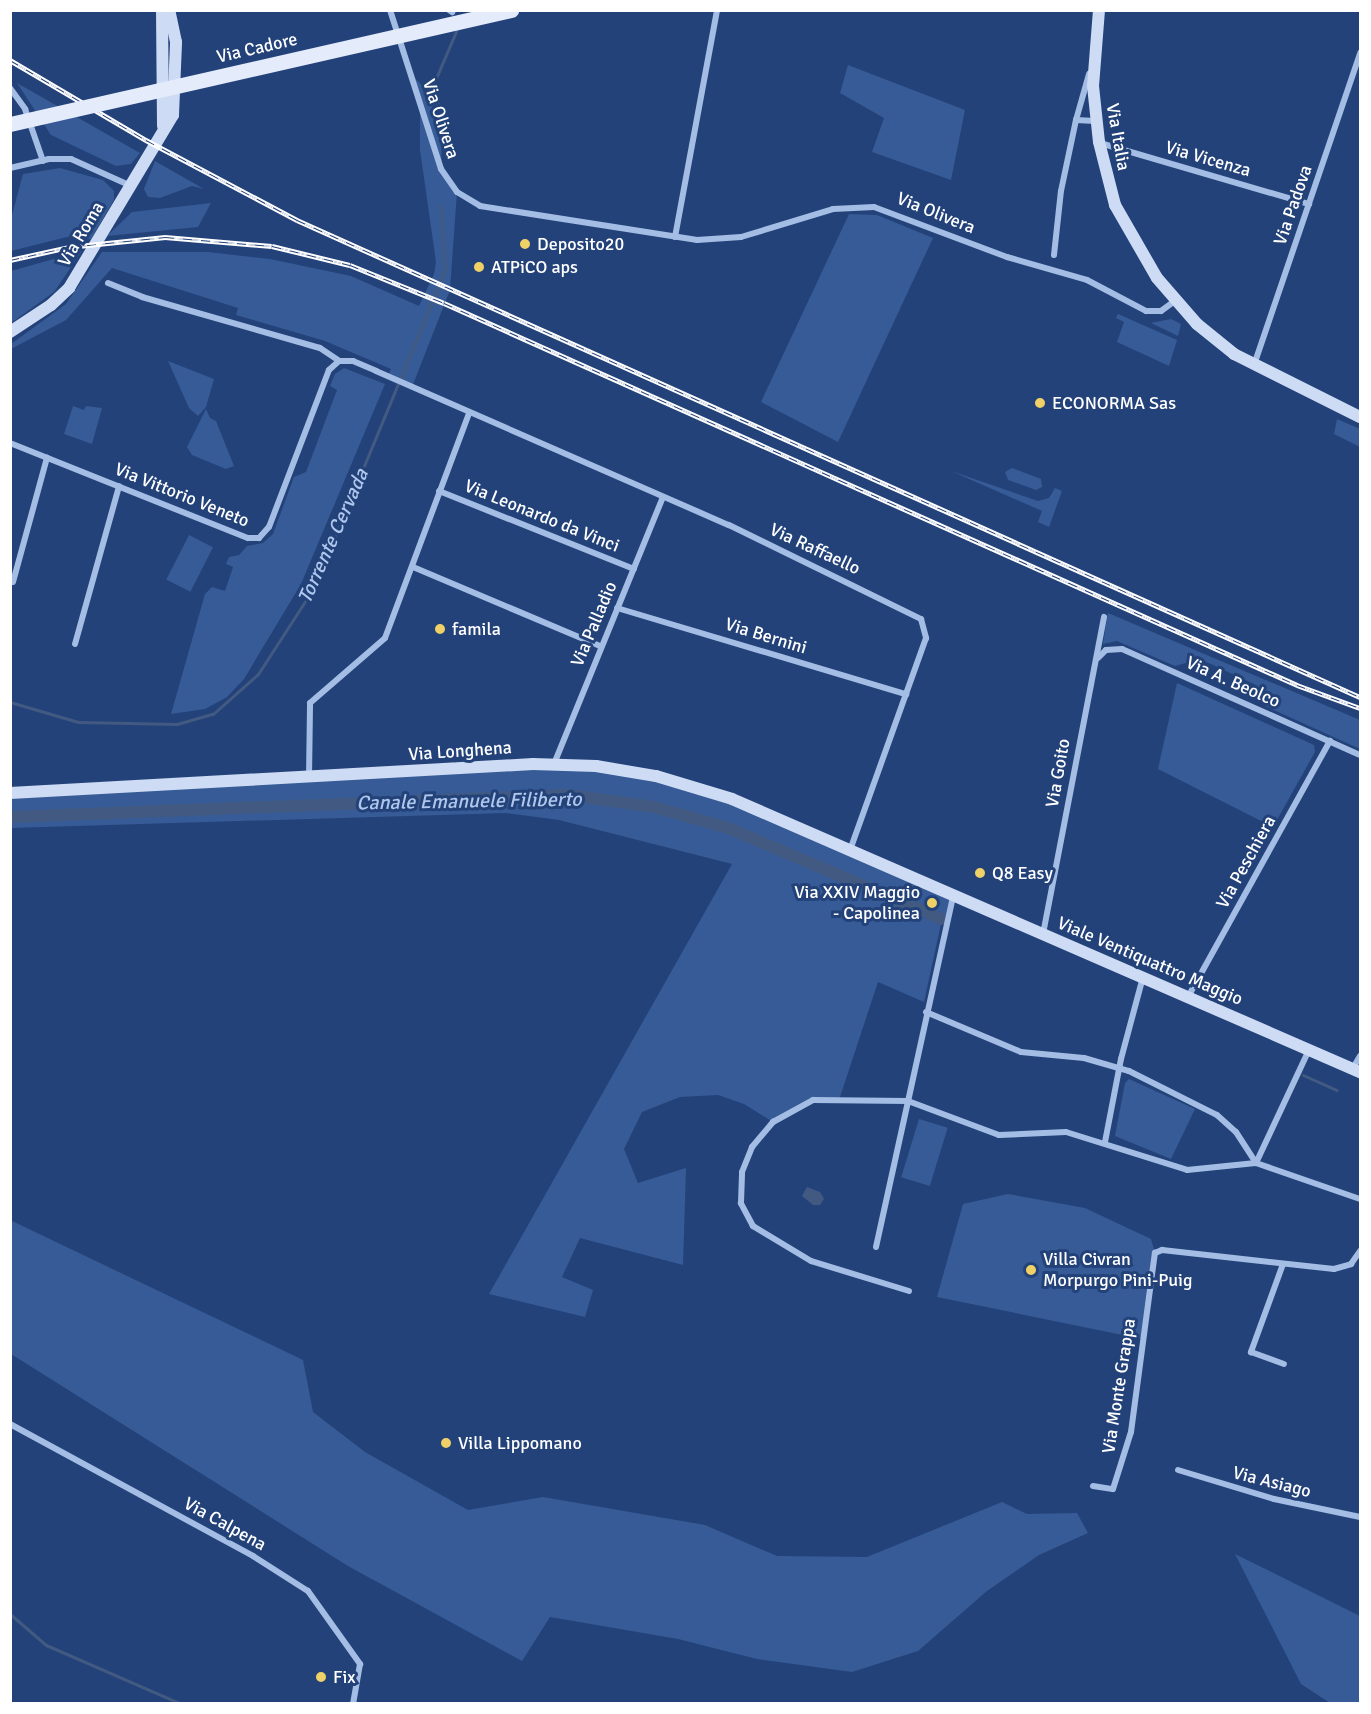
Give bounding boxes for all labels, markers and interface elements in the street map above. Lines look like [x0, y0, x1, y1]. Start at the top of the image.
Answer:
street label: Via Cadore [214, 28, 300, 68]
street label: Via Olivera [418, 76, 464, 162]
street label: Via Italia [1101, 102, 1135, 172]
street label: Via Vicenza [1163, 137, 1253, 181]
street label: Via Padova [1269, 162, 1317, 248]
street label: Via Olivera [894, 188, 978, 238]
street label: Via Roma [53, 198, 109, 270]
place label: Deposito20 [537, 233, 624, 255]
marker: Deposito20 [518, 237, 532, 251]
place label: ATPiCO aps [491, 256, 578, 278]
marker: ATPiCO aps [472, 260, 486, 274]
place label: ECONORMA Sas [1052, 392, 1176, 414]
marker: ECONORMA Sas [1033, 396, 1047, 410]
street label: Via Vittorio Veneto [112, 458, 252, 532]
water label: Torrente Cervada [293, 465, 373, 607]
street label: Via Leonardo da Vinci [461, 475, 623, 557]
street label: Via Raffaello [766, 519, 864, 579]
street label: Via Palladio [566, 578, 622, 670]
street label: Via Bernini [723, 613, 809, 659]
place label: famila [452, 618, 501, 640]
marker: famila [433, 622, 447, 636]
street label: Via A. Beolco [1183, 652, 1283, 712]
street label: Via Longhena [408, 737, 512, 765]
street label: Via Goito [1041, 737, 1075, 809]
water label: Canale Emanuele Filiberto [356, 787, 582, 815]
street label: Via Peschiera [1212, 812, 1280, 912]
place label: Q8 Easy [992, 862, 1053, 884]
marker: Q8 Easy [973, 866, 987, 880]
place label: Via XXIV Maggio - Capolinea [794, 882, 920, 924]
marker: Via XXIV Maggio - Capolinea [925, 896, 939, 910]
street label: Viale Ventiquattro Maggio [1054, 912, 1246, 1010]
place label: Villa Civran Morpurgo Pini-Puig [1043, 1249, 1192, 1292]
marker: Villa Civran Morpurgo Pini-Puig [1024, 1263, 1038, 1277]
street label: Via Monte Grappa [1098, 1317, 1140, 1455]
place label: Villa Lippomano [458, 1432, 582, 1454]
marker: Villa Lippomano [439, 1436, 453, 1450]
street label: Via Asiago [1231, 1462, 1313, 1502]
street label: Via Calpena [180, 1493, 270, 1555]
place label: Fix [333, 1666, 355, 1688]
marker: Fix [314, 1670, 328, 1684]

